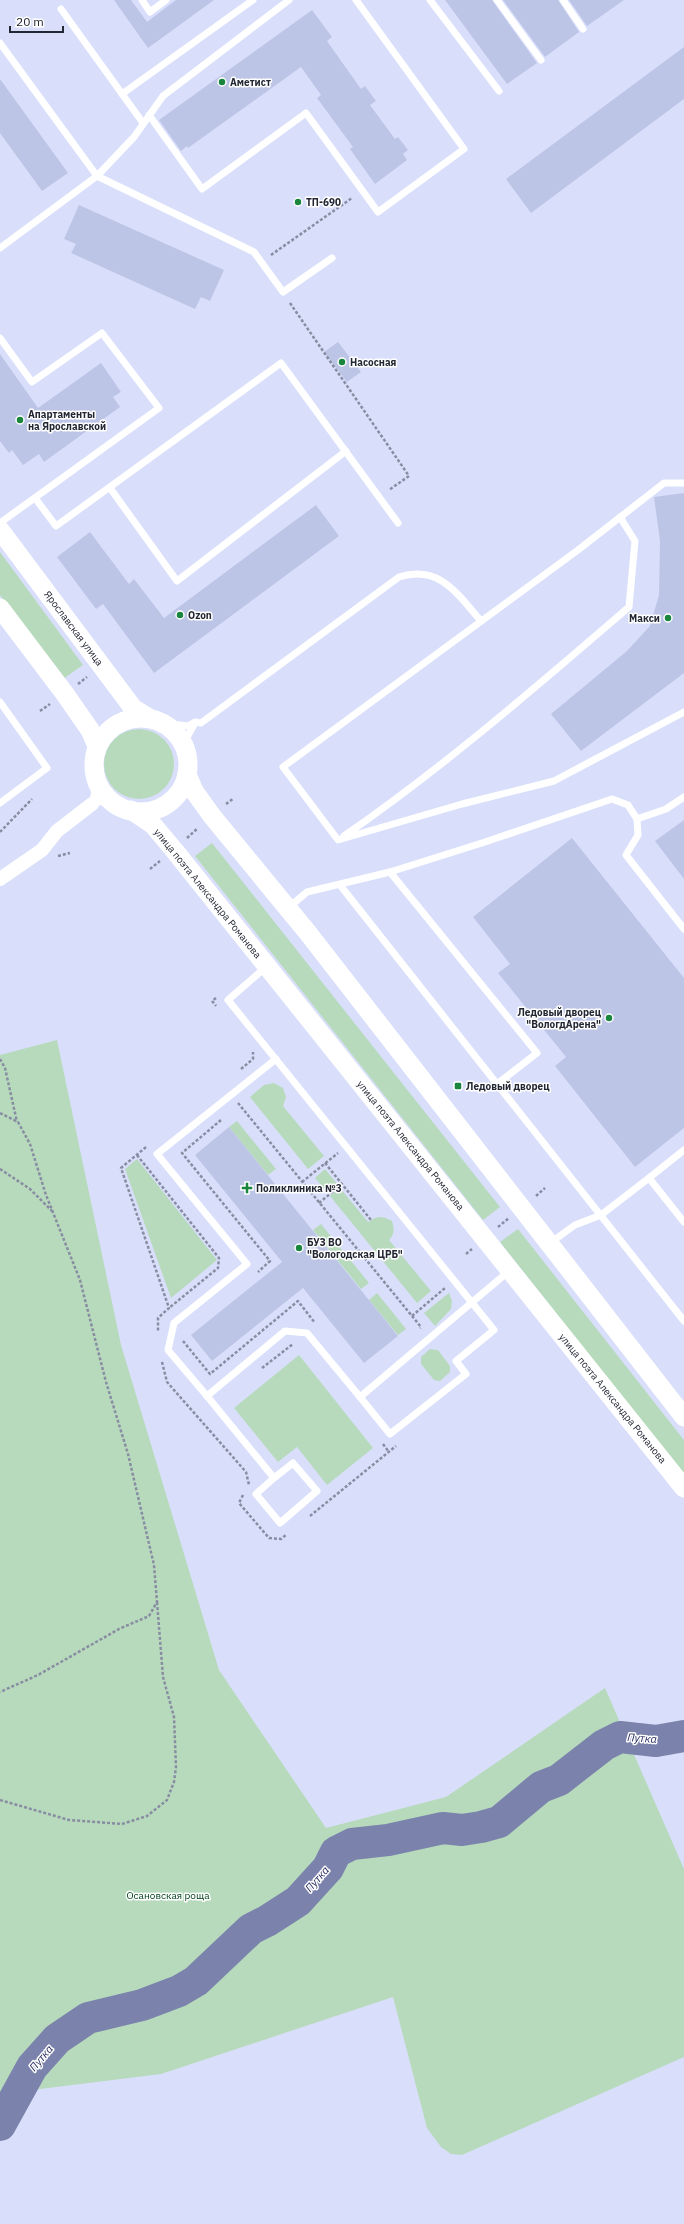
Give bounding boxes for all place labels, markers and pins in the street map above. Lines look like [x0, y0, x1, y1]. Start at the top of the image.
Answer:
place label: Аметист [230, 76, 271, 89]
marker: Аметист [217, 77, 227, 87]
place label: ТП-690 [306, 196, 341, 209]
marker: ТП-690 [293, 197, 303, 207]
place label: Насосная [350, 356, 397, 369]
marker: Насосная [337, 357, 347, 367]
place label: Апартаменты на Ярославской [28, 408, 106, 433]
marker: Апартаменты на Ярославской [15, 415, 25, 425]
place label: Ozon [188, 609, 212, 622]
marker: Ozon [175, 610, 185, 620]
place label: Макси [629, 612, 660, 625]
marker: Макси [663, 613, 673, 623]
place label: Ледовый дворец "ВологдАрена" [517, 1006, 602, 1031]
marker: Ледовый дворец "ВологдАрена" [604, 1013, 614, 1023]
place label: Ледовый дворец [466, 1080, 550, 1093]
marker: Ледовый дворец [453, 1081, 463, 1091]
marker: Поликлиника №3 [241, 1182, 253, 1194]
place label: Поликлиника №3 [256, 1182, 342, 1195]
place label: БУЗ ВО "Вологодская ЦРБ" [307, 1236, 403, 1261]
marker: БУЗ ВО "Вологодская ЦРБ" [294, 1243, 304, 1253]

